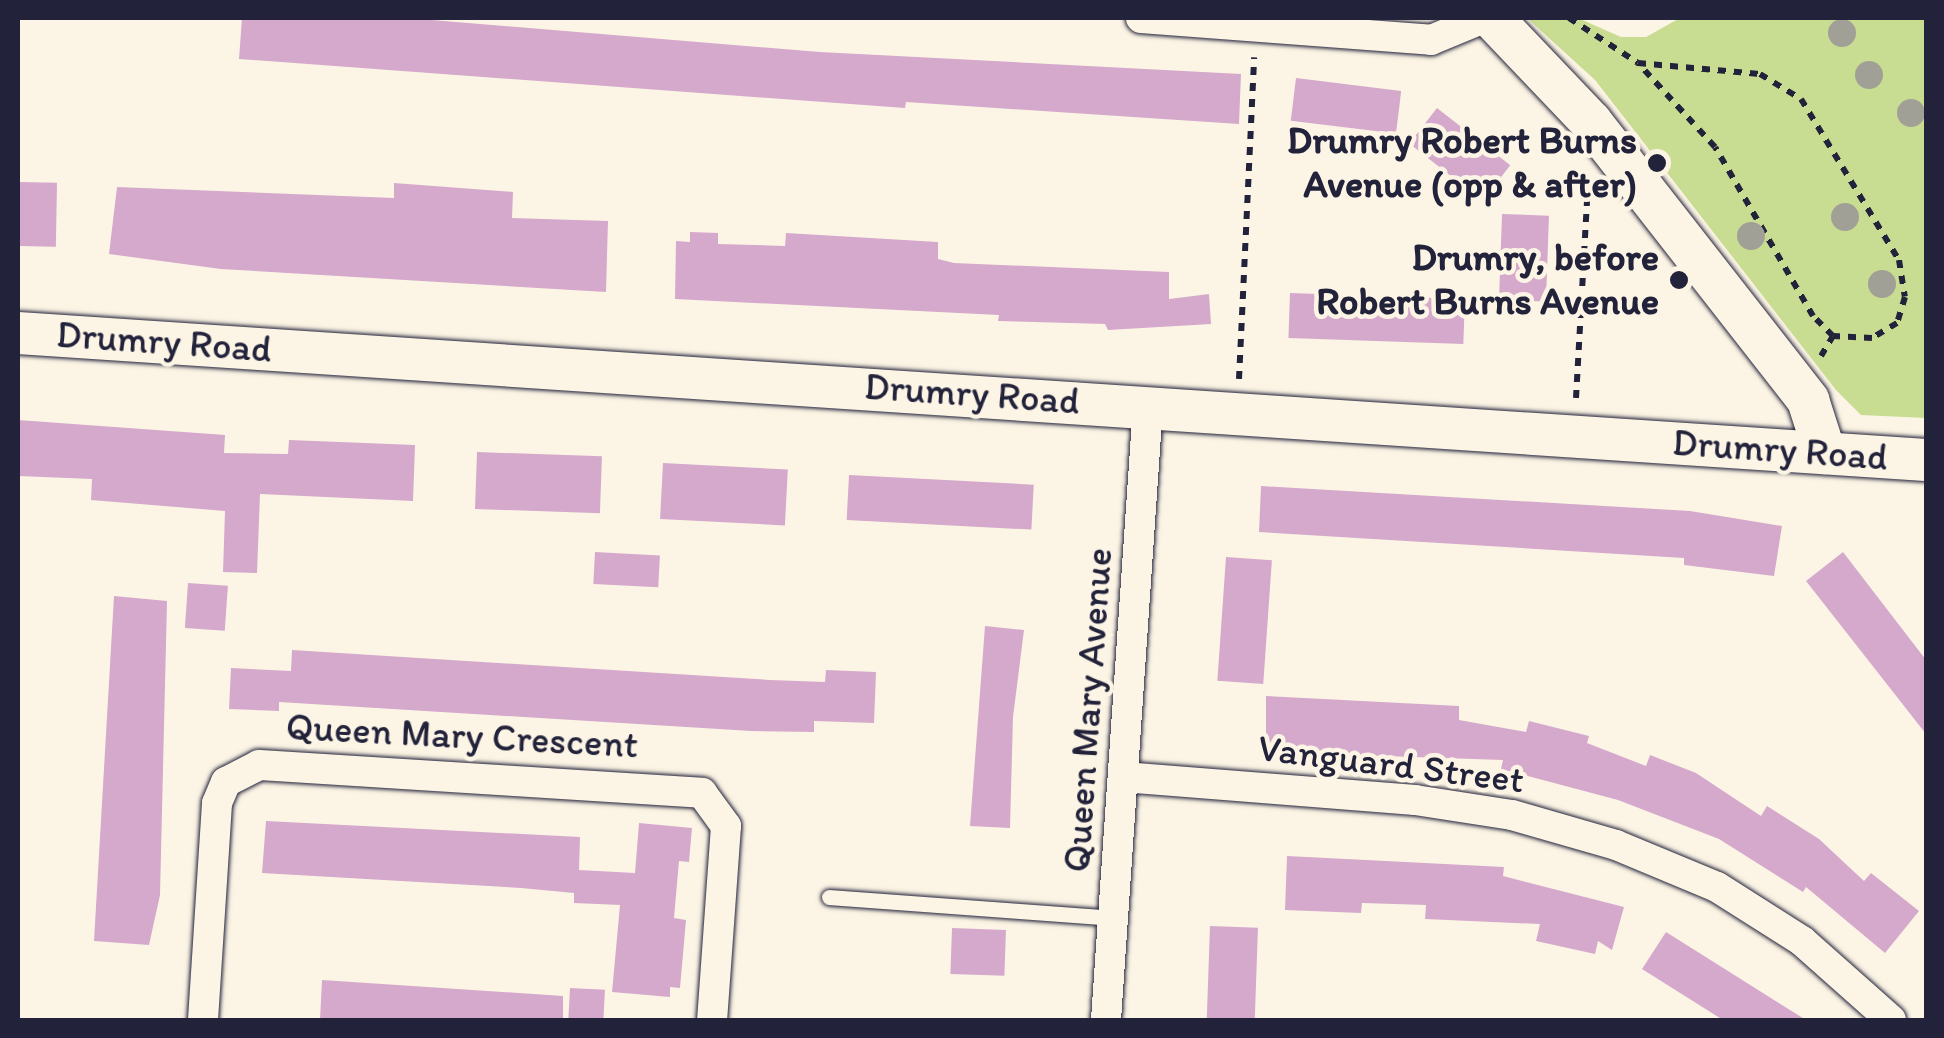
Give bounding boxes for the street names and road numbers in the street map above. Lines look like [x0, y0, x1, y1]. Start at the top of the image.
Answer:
street label: Drumry Road [55, 312, 273, 372]
street label: Drumry Road [863, 364, 1081, 424]
street label: Drumry Road [1671, 420, 1889, 480]
street label: Queen Mary Avenue [1054, 546, 1122, 874]
street label: Queen Mary Crescent [285, 704, 639, 768]
street label: Vanguard Street [1256, 725, 1526, 803]

